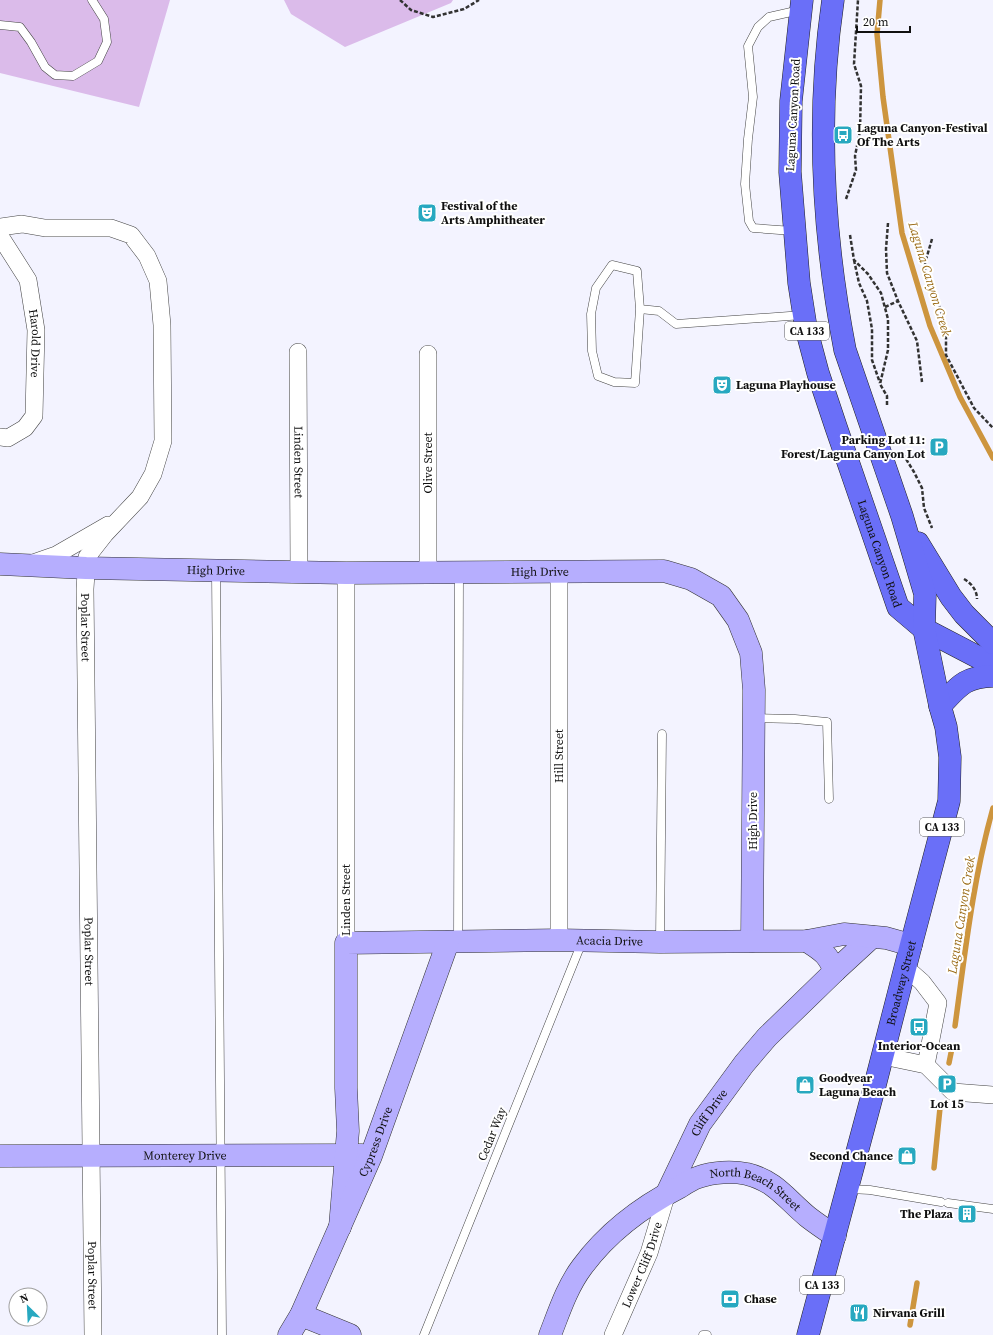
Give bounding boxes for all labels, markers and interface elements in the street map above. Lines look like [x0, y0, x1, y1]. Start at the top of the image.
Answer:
scale bar [857, 8, 910, 34]
text: 20 m [863, 14, 889, 30]
street label: Laguna Canyon Road [782, 58, 804, 172]
place label: Laguna Canyon-Festival Of The Arts [857, 120, 988, 150]
bus stop icon: Laguna Canyon-Festival Of The Arts [832, 124, 854, 146]
place label: Festival of the Arts Amphitheater [441, 198, 545, 228]
theatre icon: Festival of the Arts Amphitheater [416, 202, 438, 224]
water label: Laguna Canyon Creek [904, 219, 956, 339]
street label: Harold Drive [25, 308, 44, 378]
road number: CA 133 [785, 322, 829, 340]
theatre icon: Laguna Playhouse [711, 374, 733, 396]
place label: Laguna Playhouse [736, 377, 836, 393]
street label: Linden Street [290, 426, 307, 498]
street label: Olive Street [420, 432, 436, 494]
place label: Parking Lot 11: Forest/Laguna Canyon Lot [781, 432, 926, 462]
parking icon: Parking Lot 11: Forest/Laguna Canyon Lot [928, 436, 950, 458]
street label: Laguna Canyon Road [854, 498, 906, 610]
street label: High Drive [187, 562, 245, 579]
street label: High Drive [511, 564, 569, 580]
street label: Poplar Street [77, 593, 94, 662]
street label: Hill Street [551, 729, 567, 783]
street label: High Drive [745, 792, 761, 850]
road number: CA 133 [920, 818, 964, 836]
water label: Laguna Canyon Creek [943, 854, 979, 976]
street label: Linden Street [338, 864, 354, 936]
street label: Poplar Street [81, 917, 97, 986]
street label: Acacia Drive [576, 932, 643, 950]
street label: Broadway Street [883, 939, 920, 1027]
bus stop icon: Interior-Ocean [908, 1016, 930, 1038]
place label: Interior-Ocean [878, 1038, 961, 1054]
place label: Goodyear Laguna Beach [819, 1070, 897, 1100]
parking icon: Lot 15 [936, 1073, 958, 1095]
shop icon: Goodyear Laguna Beach [794, 1074, 816, 1096]
street label: Cliff Drive [687, 1086, 731, 1139]
place label: Lot 15 [930, 1096, 964, 1112]
street label: Cypress Drive [355, 1104, 396, 1179]
street label: Cedar Way [474, 1104, 510, 1163]
shop icon: Second Chance [896, 1145, 918, 1167]
street label: Monterey Drive [143, 1147, 227, 1164]
place label: Second Chance [809, 1148, 893, 1164]
street label: North Beach Street [708, 1164, 804, 1215]
building icon: The Plaza [956, 1203, 978, 1225]
place label: The Plaza [900, 1206, 954, 1222]
street label: Lower Cliff Drive [618, 1220, 666, 1310]
street label: Poplar Street [84, 1241, 101, 1310]
road number: CA 133 [800, 1276, 844, 1294]
north arrow [8, 1287, 48, 1327]
bank icon: Chase [719, 1288, 741, 1310]
text: N [17, 1290, 31, 1307]
place label: Chase [744, 1291, 777, 1307]
restaurant icon: Nirvana Grill [848, 1302, 870, 1324]
place label: Nirvana Grill [873, 1305, 945, 1321]

